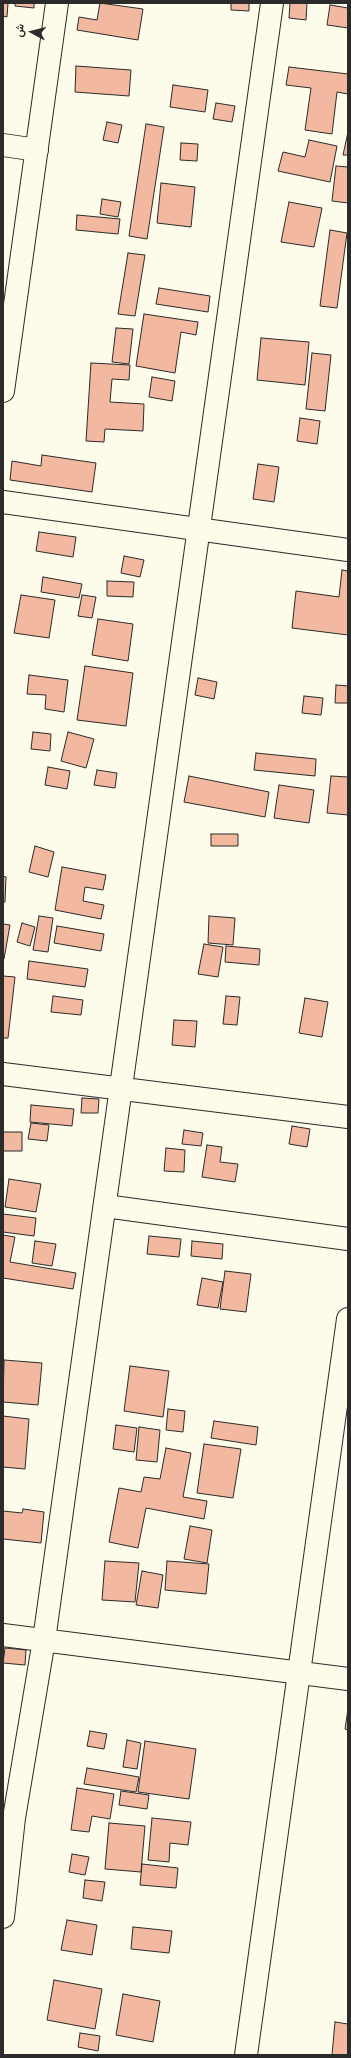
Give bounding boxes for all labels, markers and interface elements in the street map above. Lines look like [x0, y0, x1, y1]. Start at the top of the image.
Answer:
north arrow [12, 12, 52, 52]
text: ش [12, 23, 27, 38]

